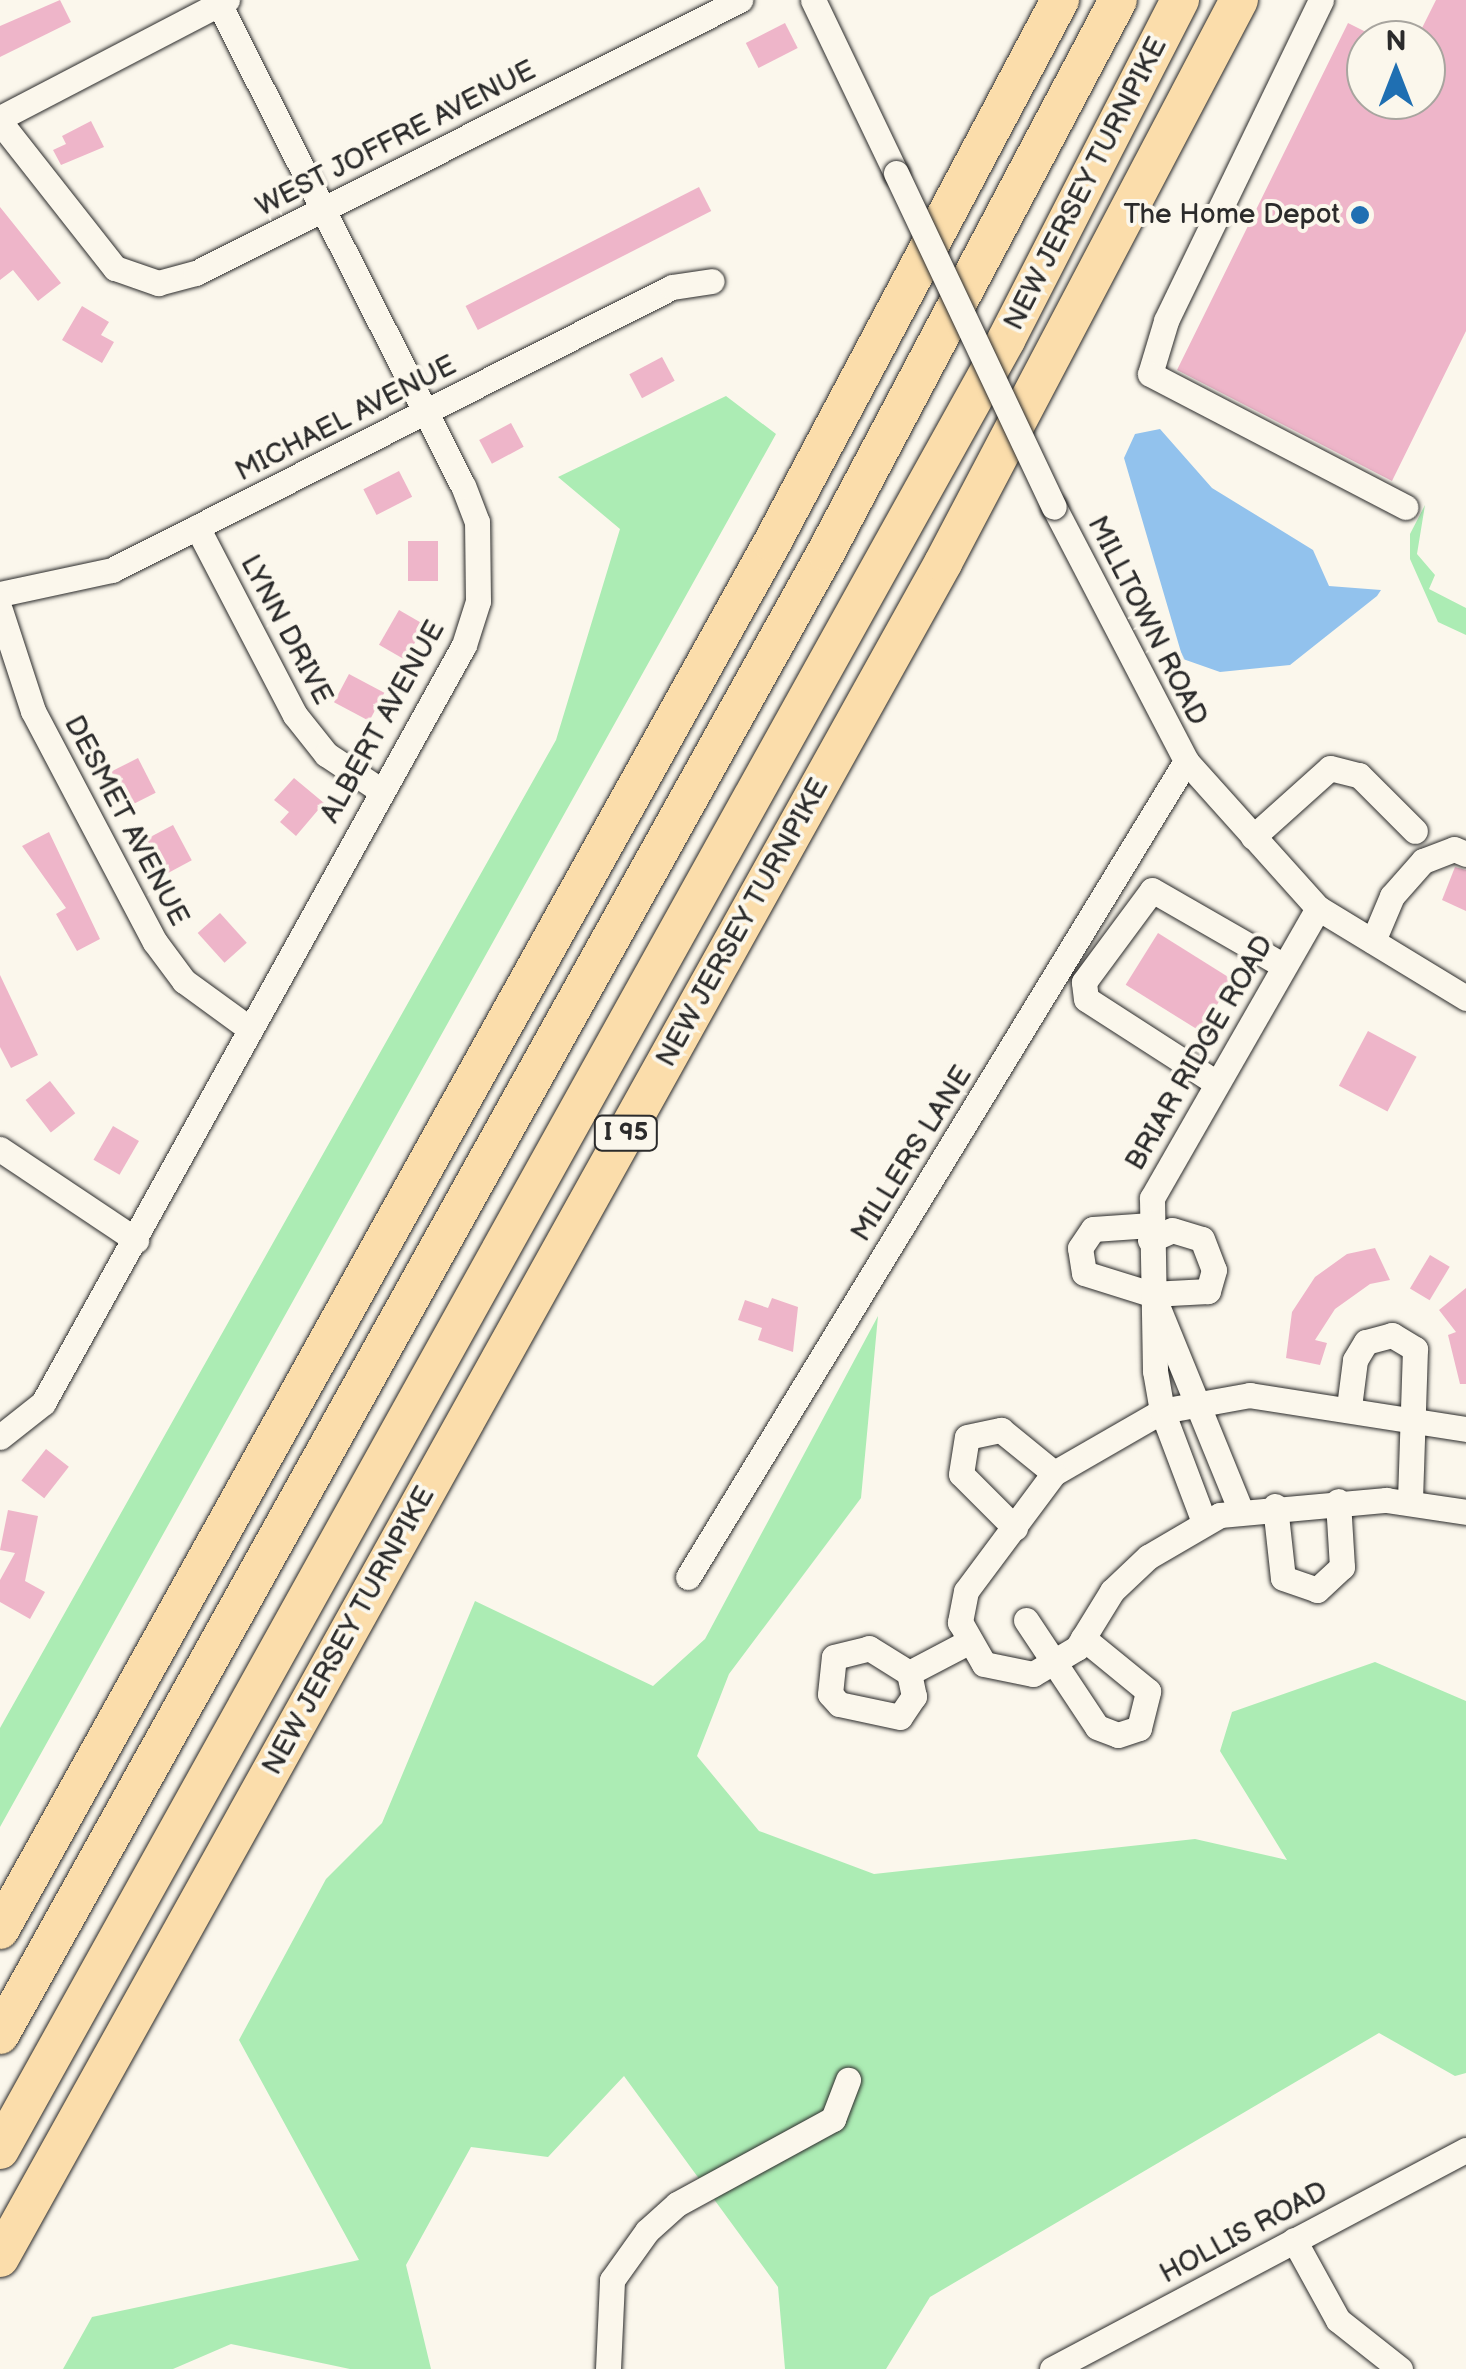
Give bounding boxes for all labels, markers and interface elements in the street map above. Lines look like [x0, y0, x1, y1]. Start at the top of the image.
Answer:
north arrow [1346, 20, 1446, 120]
text: N [1385, 25, 1407, 58]
street label: NEW JERSEY TURNPIKE [997, 31, 1175, 337]
street label: WEST JOFFRE AVENUE [250, 54, 542, 224]
place label: The Home Depot [1124, 198, 1340, 232]
marker: The Home Depot [1349, 204, 1371, 226]
street label: MICHAEL AVENUE [230, 349, 462, 489]
street label: MILLTOWN ROAD [1080, 511, 1214, 731]
street label: LYNN DRIVE [233, 550, 339, 710]
street label: ALBERT AVENUE [314, 615, 452, 829]
street label: DESMET AVENUE [56, 710, 196, 932]
street label: NEW JERSEY TURNPIKE [649, 772, 837, 1074]
street label: BRIAR RIDGE ROAD [1119, 929, 1281, 1177]
street label: MILLERS LANE [845, 1060, 979, 1248]
road number: I 95 [594, 1113, 658, 1153]
street label: NEW JERSEY TURNPIKE [255, 1480, 443, 1782]
street label: HOLLIS ROAD [1154, 2175, 1334, 2291]

